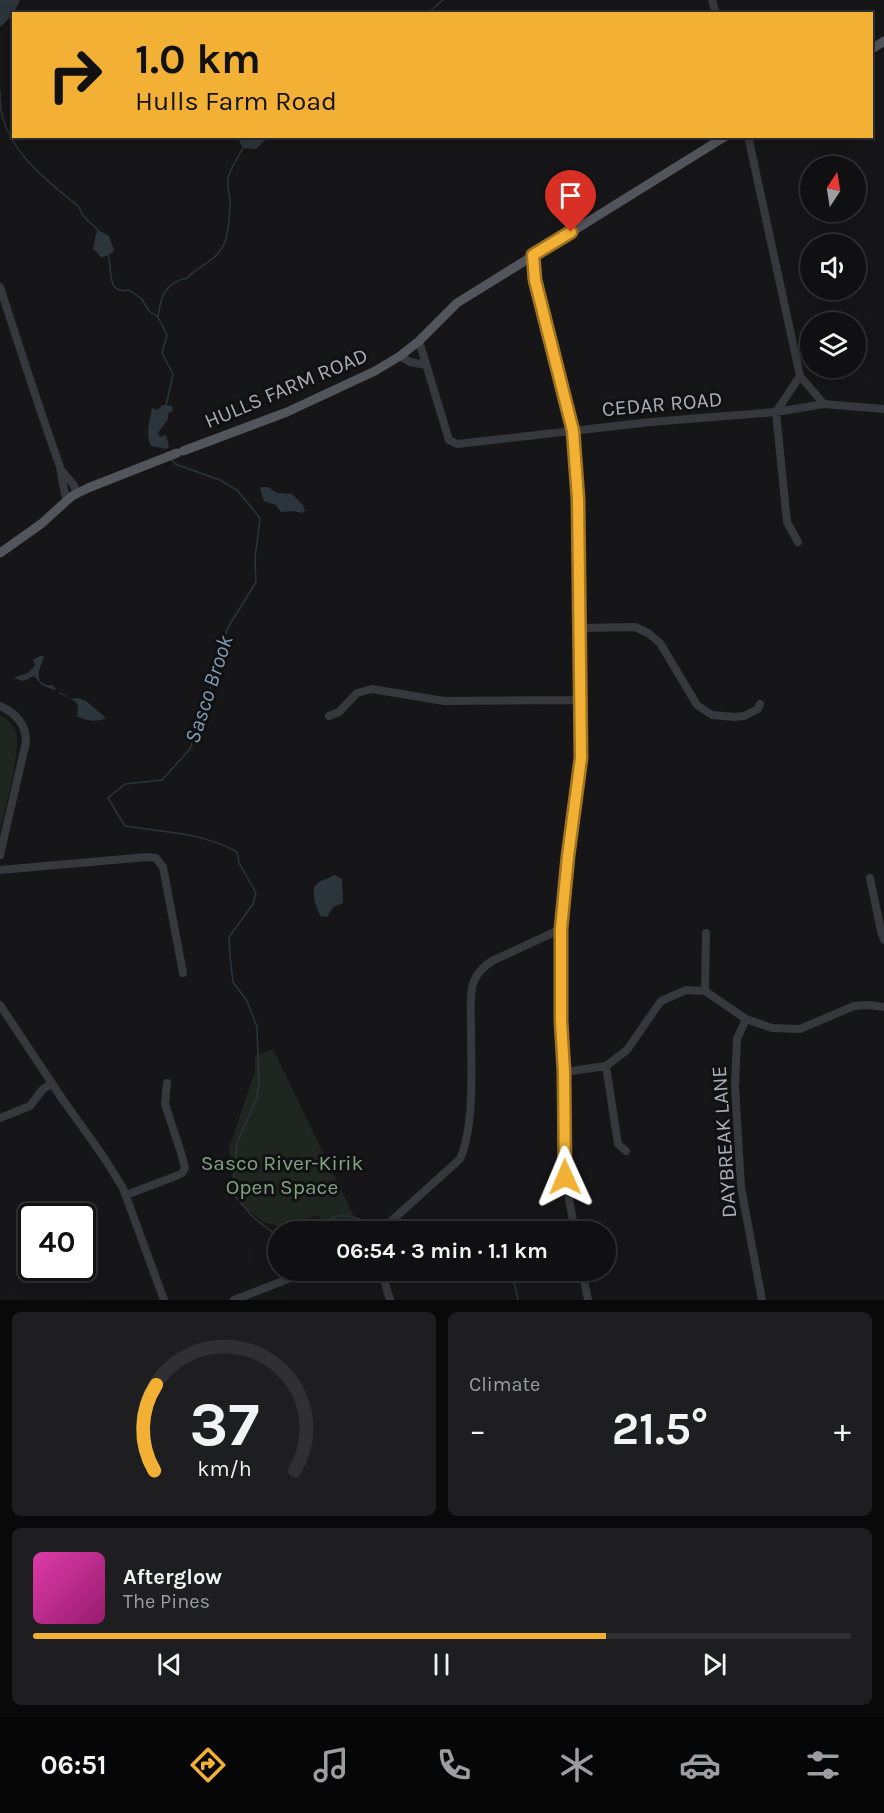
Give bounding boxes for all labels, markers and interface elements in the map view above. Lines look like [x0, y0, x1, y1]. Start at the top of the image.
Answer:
text: 1.0 km [135, 34, 261, 84]
icon: right [36, 36, 114, 114]
text: Hulls Farm Road [135, 85, 337, 117]
north arrow [800, 156, 866, 222]
map controls [800, 156, 866, 378]
pin [545, 170, 596, 232]
icon: arrive [554, 179, 587, 212]
button: sound [800, 234, 866, 300]
button: layers [800, 312, 866, 378]
street label: HULLS FARM ROAD [201, 343, 371, 433]
street label: CEDAR ROAD [601, 387, 723, 421]
water label: Sasco Brook [179, 631, 239, 746]
street label: DAYBREAK LANE [707, 1065, 741, 1219]
position arrow [533, 1145, 597, 1209]
park label: Sasco River-Kirik Open Space [201, 1151, 363, 1199]
speed limit sign: 40 [18, 1203, 96, 1281]
text: 06:54 · 3 min · 1.1 km [336, 1238, 548, 1264]
text: Climate [469, 1373, 540, 1396]
text: 37 [189, 1388, 259, 1461]
text: 21.5° [612, 1403, 708, 1455]
text: − [469, 1411, 486, 1449]
text: + [834, 1411, 851, 1449]
text: km/h [197, 1456, 251, 1481]
text: Afterglow [123, 1564, 222, 1590]
text: The Pines [123, 1590, 210, 1613]
icon: previous [153, 1648, 186, 1681]
icon: pause [425, 1648, 458, 1681]
icon: next [698, 1648, 731, 1681]
icon: directions [187, 1744, 229, 1786]
icon: music [310, 1744, 352, 1786]
icon: phone [433, 1744, 475, 1786]
icon: climate [556, 1744, 598, 1786]
icon: car [679, 1744, 721, 1786]
icon: filters [802, 1744, 844, 1786]
text: 06:51 [40, 1749, 107, 1781]

